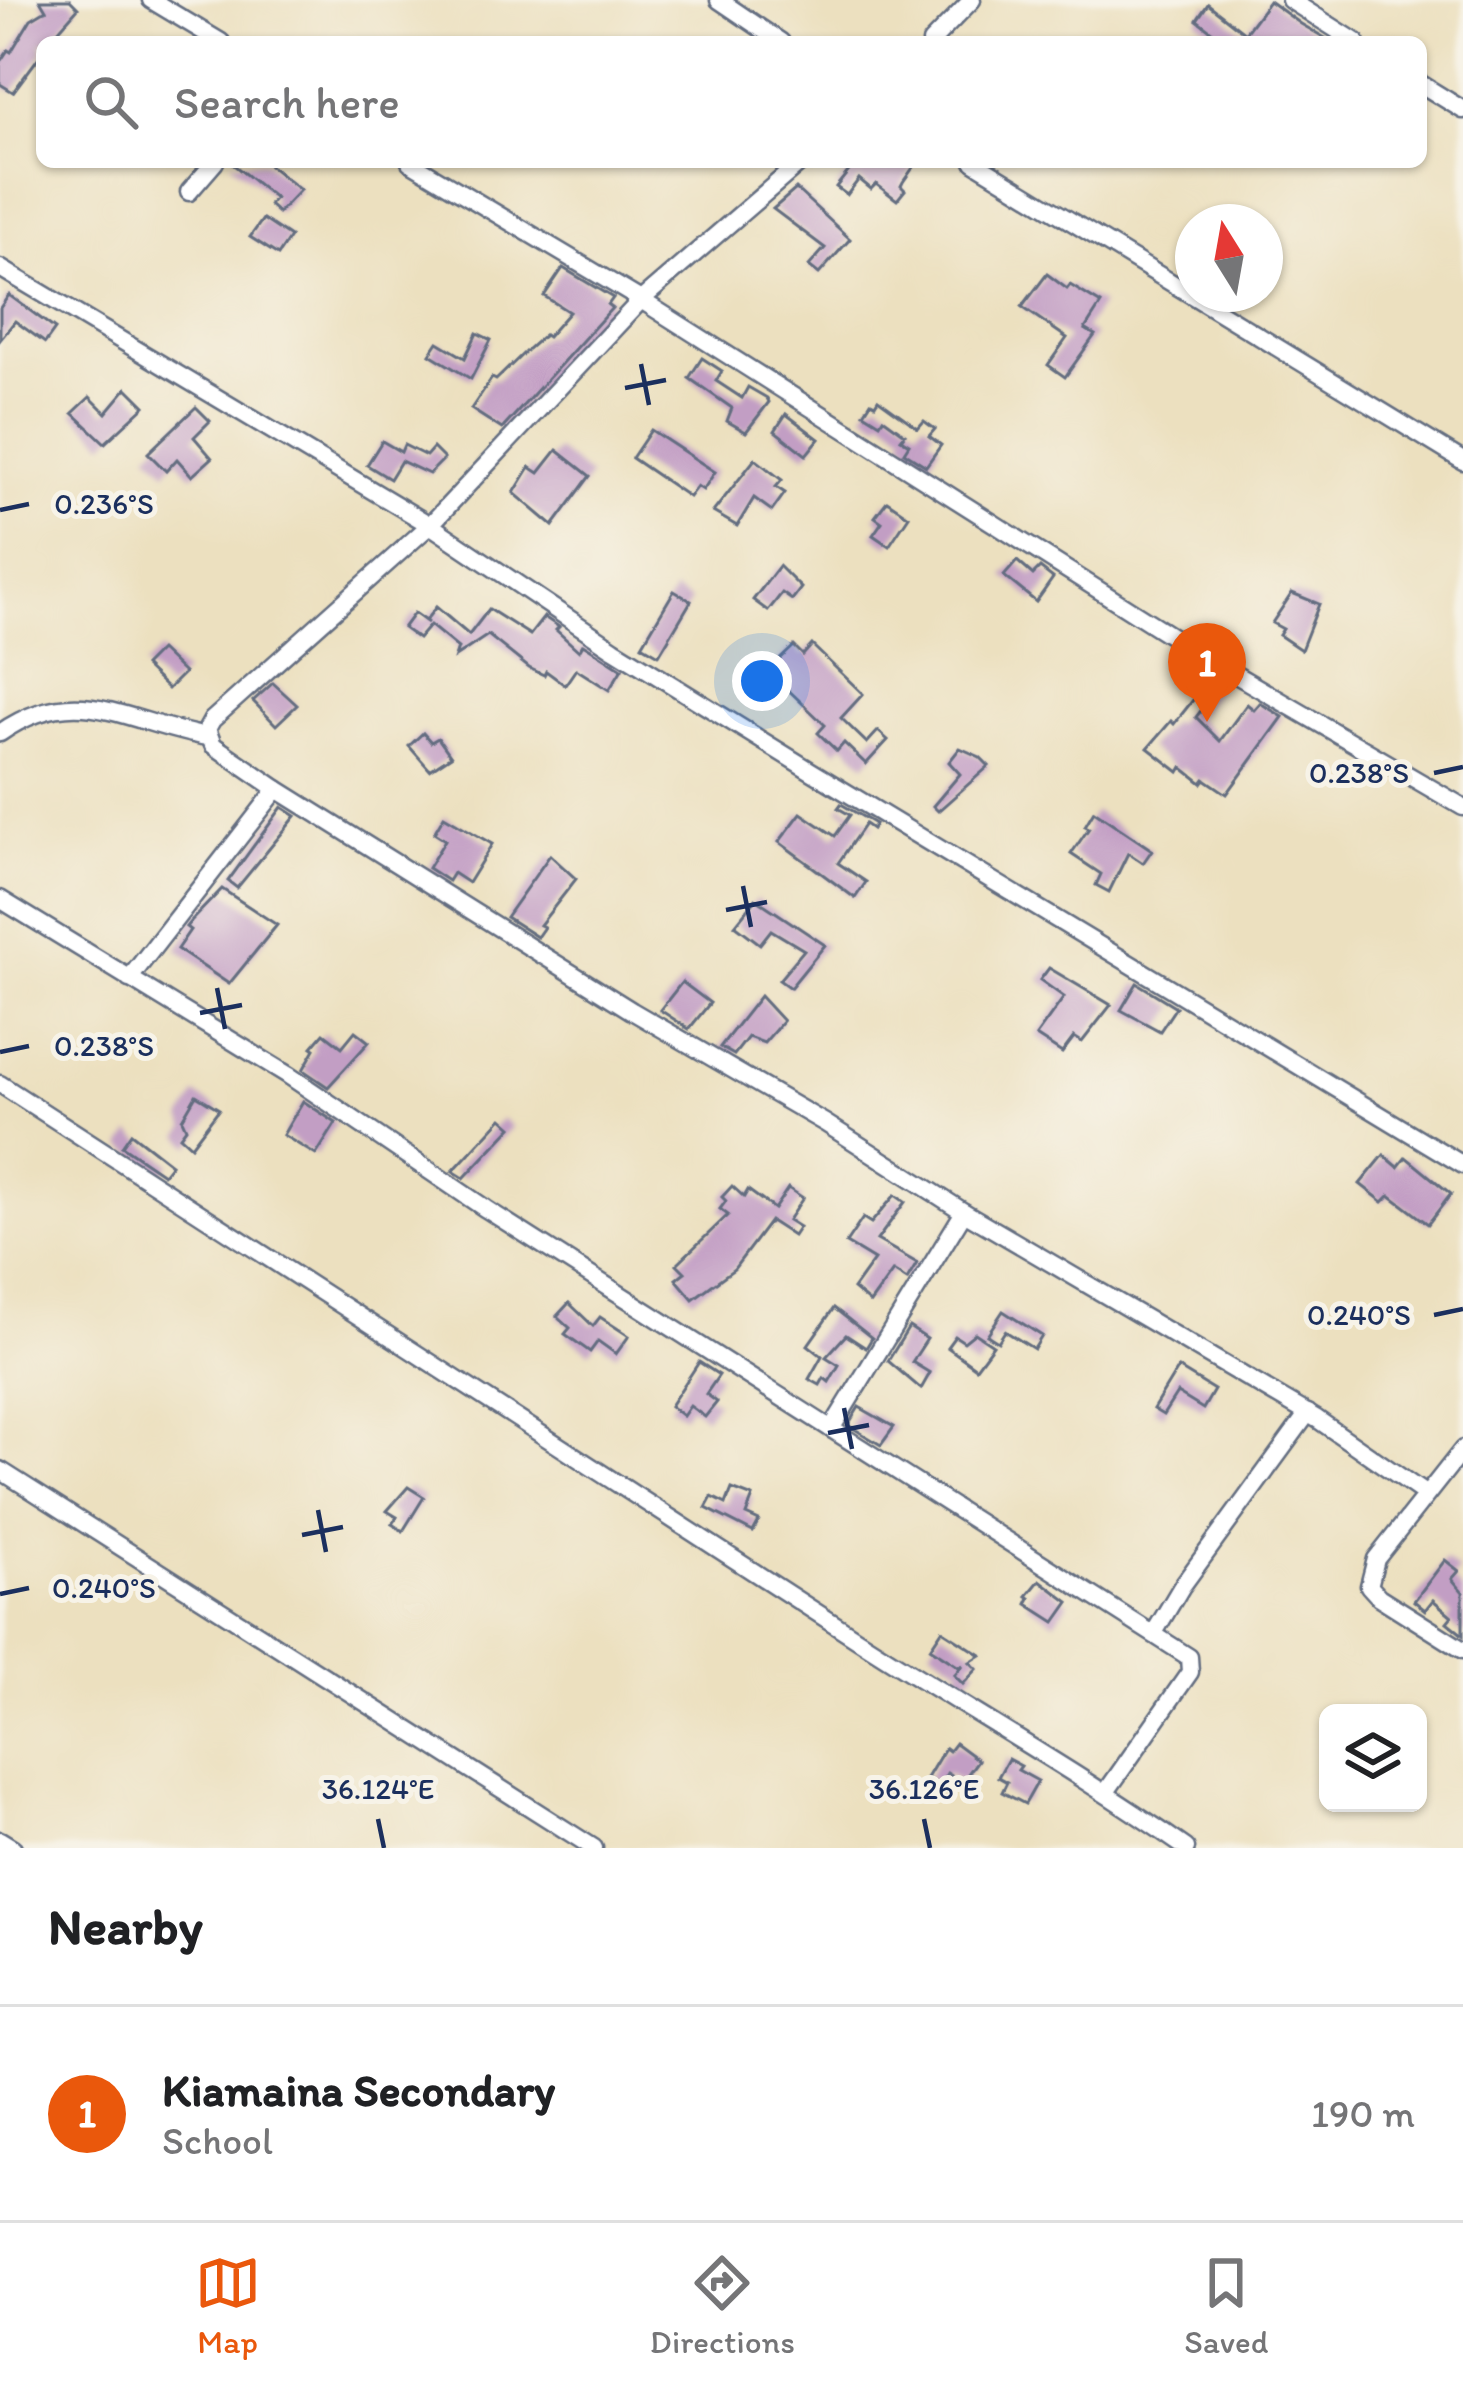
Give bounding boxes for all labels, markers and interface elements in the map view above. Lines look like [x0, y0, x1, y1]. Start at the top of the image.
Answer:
search box [36, 36, 1427, 168]
icon: search [78, 69, 144, 135]
text: Search here [174, 75, 400, 129]
north arrow [1175, 204, 1283, 312]
text: 0.236°S [54, 485, 154, 522]
pin: 1 [1168, 623, 1246, 722]
your location [732, 651, 792, 711]
text: 0.238°S [1309, 754, 1409, 791]
text: 0.238°S [54, 1027, 154, 1064]
text: 0.240°S [1307, 1296, 1411, 1333]
text: 0.240°S [52, 1569, 156, 1606]
map controls [1319, 1704, 1427, 1812]
button: layers [1319, 1704, 1427, 1812]
text: 36.124°E [322, 1770, 434, 1807]
text: 36.126°E [869, 1770, 979, 1807]
text: Nearby [48, 1896, 203, 1957]
text: Kiamaina Secondary [162, 2063, 555, 2117]
text: 1 [78, 2090, 96, 2137]
text: 190 m [1311, 2090, 1415, 2137]
text: School [162, 2117, 273, 2164]
tab: Map [195, 2250, 261, 2361]
tab: Directions [650, 2250, 795, 2361]
tab: Saved [1184, 2250, 1268, 2361]

